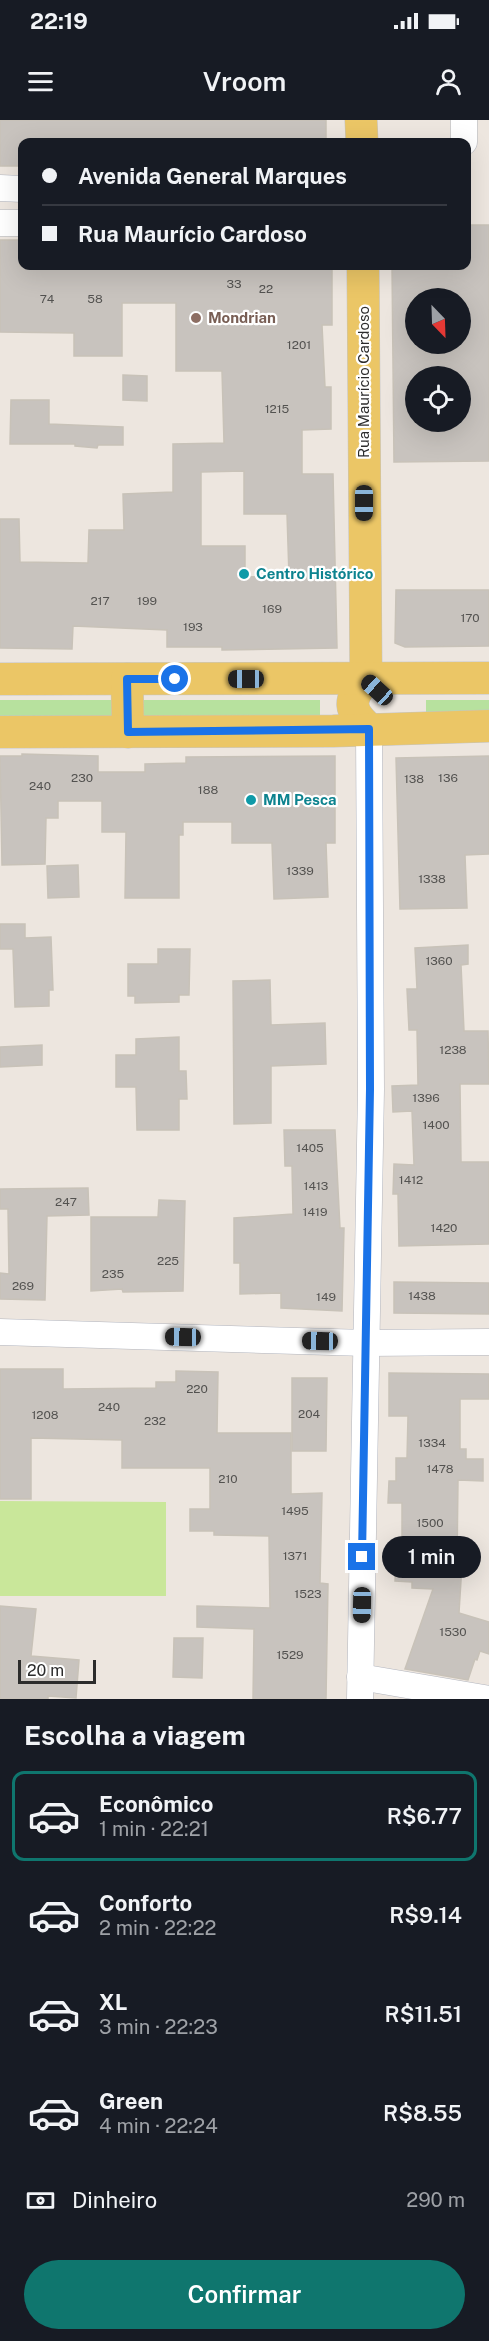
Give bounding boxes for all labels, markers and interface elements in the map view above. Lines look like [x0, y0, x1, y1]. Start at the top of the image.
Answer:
text: 22:19 [30, 8, 88, 34]
icon: menu [24, 65, 57, 98]
text: Vroom [203, 65, 286, 97]
icon: person [432, 65, 465, 98]
text: Avenida General Marques [78, 163, 347, 189]
text: Rua Maurício Cardoso [78, 221, 307, 247]
house number: 33 [226, 277, 242, 291]
house number: 22 [259, 282, 273, 296]
north arrow [405, 288, 471, 354]
map controls [405, 288, 471, 432]
house number: 74 [40, 292, 55, 306]
house number: 58 [87, 292, 103, 306]
street label: Rua Maurício Cardoso [355, 306, 372, 458]
place label: Mondrian [208, 309, 276, 326]
marker: Mondrian [189, 311, 203, 325]
house number: 1201 [287, 338, 311, 352]
button: locate [405, 366, 471, 432]
house number: 1215 [265, 402, 290, 416]
car [355, 485, 373, 521]
place label: Centro Histórico [256, 565, 374, 582]
marker: Centro Histórico [237, 567, 251, 581]
house number: 217 [90, 594, 110, 608]
house number: 199 [137, 594, 157, 608]
house number: 169 [262, 602, 282, 616]
house number: 170 [460, 611, 480, 625]
house number: 193 [183, 620, 203, 634]
route start [161, 665, 188, 692]
car [228, 670, 264, 688]
car [358, 671, 396, 709]
house number: 230 [71, 771, 93, 785]
house number: 136 [438, 771, 458, 785]
house number: 138 [404, 772, 424, 786]
house number: 240 [29, 779, 51, 793]
house number: 188 [198, 783, 218, 797]
place label: MM Pesca [263, 791, 337, 808]
marker: MM Pesca [244, 793, 258, 807]
house number: 1339 [286, 864, 314, 878]
house number: 1338 [418, 872, 446, 886]
house number: 1360 [425, 954, 453, 968]
house number: 1238 [439, 1043, 467, 1057]
house number: 1396 [412, 1091, 440, 1105]
house number: 1400 [422, 1118, 450, 1132]
house number: 1405 [296, 1141, 324, 1155]
house number: 1412 [399, 1173, 423, 1187]
house number: 1413 [304, 1179, 328, 1193]
house number: 247 [55, 1195, 77, 1209]
house number: 1419 [303, 1205, 327, 1219]
house number: 1420 [431, 1221, 457, 1235]
house number: 225 [157, 1254, 179, 1268]
house number: 235 [102, 1267, 125, 1281]
house number: 269 [12, 1279, 34, 1293]
house number: 1438 [408, 1289, 436, 1303]
house number: 149 [316, 1290, 336, 1304]
car [165, 1328, 201, 1346]
car [302, 1332, 338, 1350]
house number: 220 [186, 1382, 208, 1396]
house number: 240 [98, 1400, 120, 1414]
house number: 204 [298, 1407, 320, 1421]
house number: 1208 [31, 1408, 59, 1422]
house number: 232 [144, 1414, 166, 1428]
house number: 1334 [418, 1436, 446, 1450]
house number: 1478 [426, 1462, 454, 1476]
house number: 210 [218, 1472, 238, 1486]
house number: 1495 [281, 1504, 309, 1518]
house number: 1500 [416, 1516, 444, 1530]
callout: 1 min [383, 1536, 482, 1578]
route end [348, 1543, 375, 1570]
text: 1 min [408, 1545, 455, 1569]
house number: 1371 [283, 1549, 307, 1563]
house number: 1523 [294, 1587, 322, 1601]
car [353, 1587, 371, 1623]
house number: 1530 [439, 1625, 467, 1639]
house number: 1529 [276, 1648, 304, 1662]
scale bar [18, 1657, 96, 1684]
text: 20 m [27, 1661, 64, 1680]
text: Escolha a viagem [24, 1719, 246, 1751]
icon: car [27, 1789, 81, 1843]
text: Econômico [99, 1791, 214, 1817]
text: R$6.77 [387, 1803, 462, 1829]
text: 1 min · 22:21 [99, 1817, 209, 1841]
icon: car [27, 1888, 81, 1942]
text: Conforto [99, 1890, 192, 1916]
text: R$9.14 [389, 1902, 462, 1928]
text: 2 min · 22:22 [99, 1916, 216, 1940]
icon: car [27, 1987, 81, 2041]
text: XL [99, 1989, 127, 2015]
text: R$11.51 [385, 2001, 462, 2027]
text: 3 min · 22:23 [99, 2015, 218, 2039]
icon: car [27, 2086, 81, 2140]
text: Green [99, 2088, 163, 2114]
text: R$8.55 [383, 2100, 462, 2126]
text: 4 min · 22:24 [99, 2114, 218, 2138]
icon: cash [24, 2184, 57, 2217]
text: Dinheiro [72, 2187, 157, 2213]
text: 290 m [406, 2188, 465, 2212]
button: Confirmar [24, 2260, 465, 2329]

